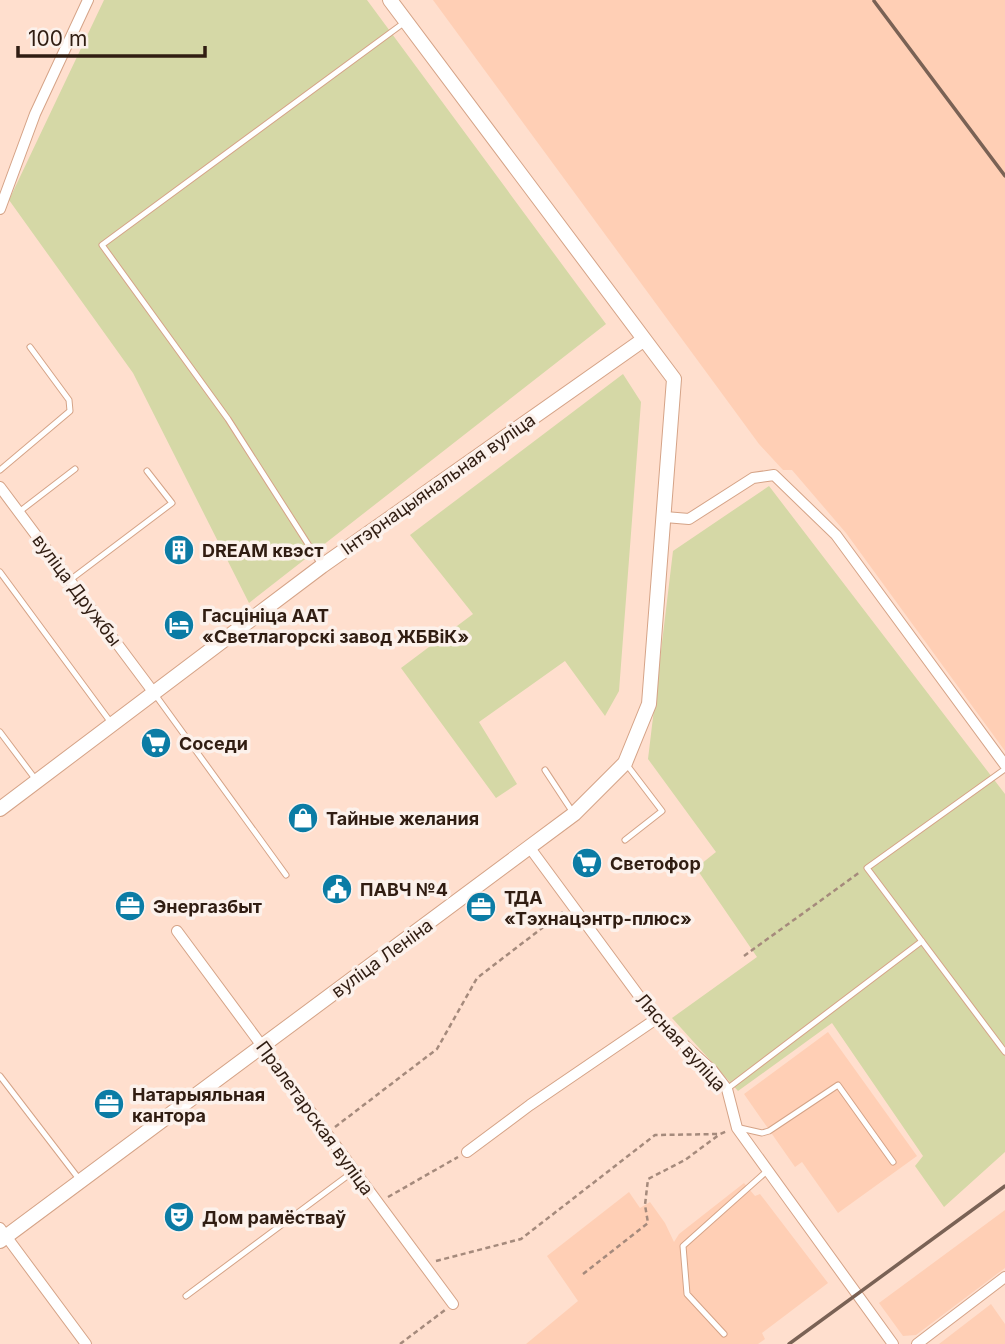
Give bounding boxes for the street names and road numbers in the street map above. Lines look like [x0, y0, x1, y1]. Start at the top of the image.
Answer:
street label: Інтэрнацыянальная вуліца [337, 409, 539, 559]
street label: вуліца Дружбы [28, 530, 126, 650]
street label: вуліца Леніна [327, 914, 437, 1002]
street label: Лясная вуліца [632, 989, 730, 1095]
street label: Пралетарская вуліца [252, 1037, 378, 1199]

